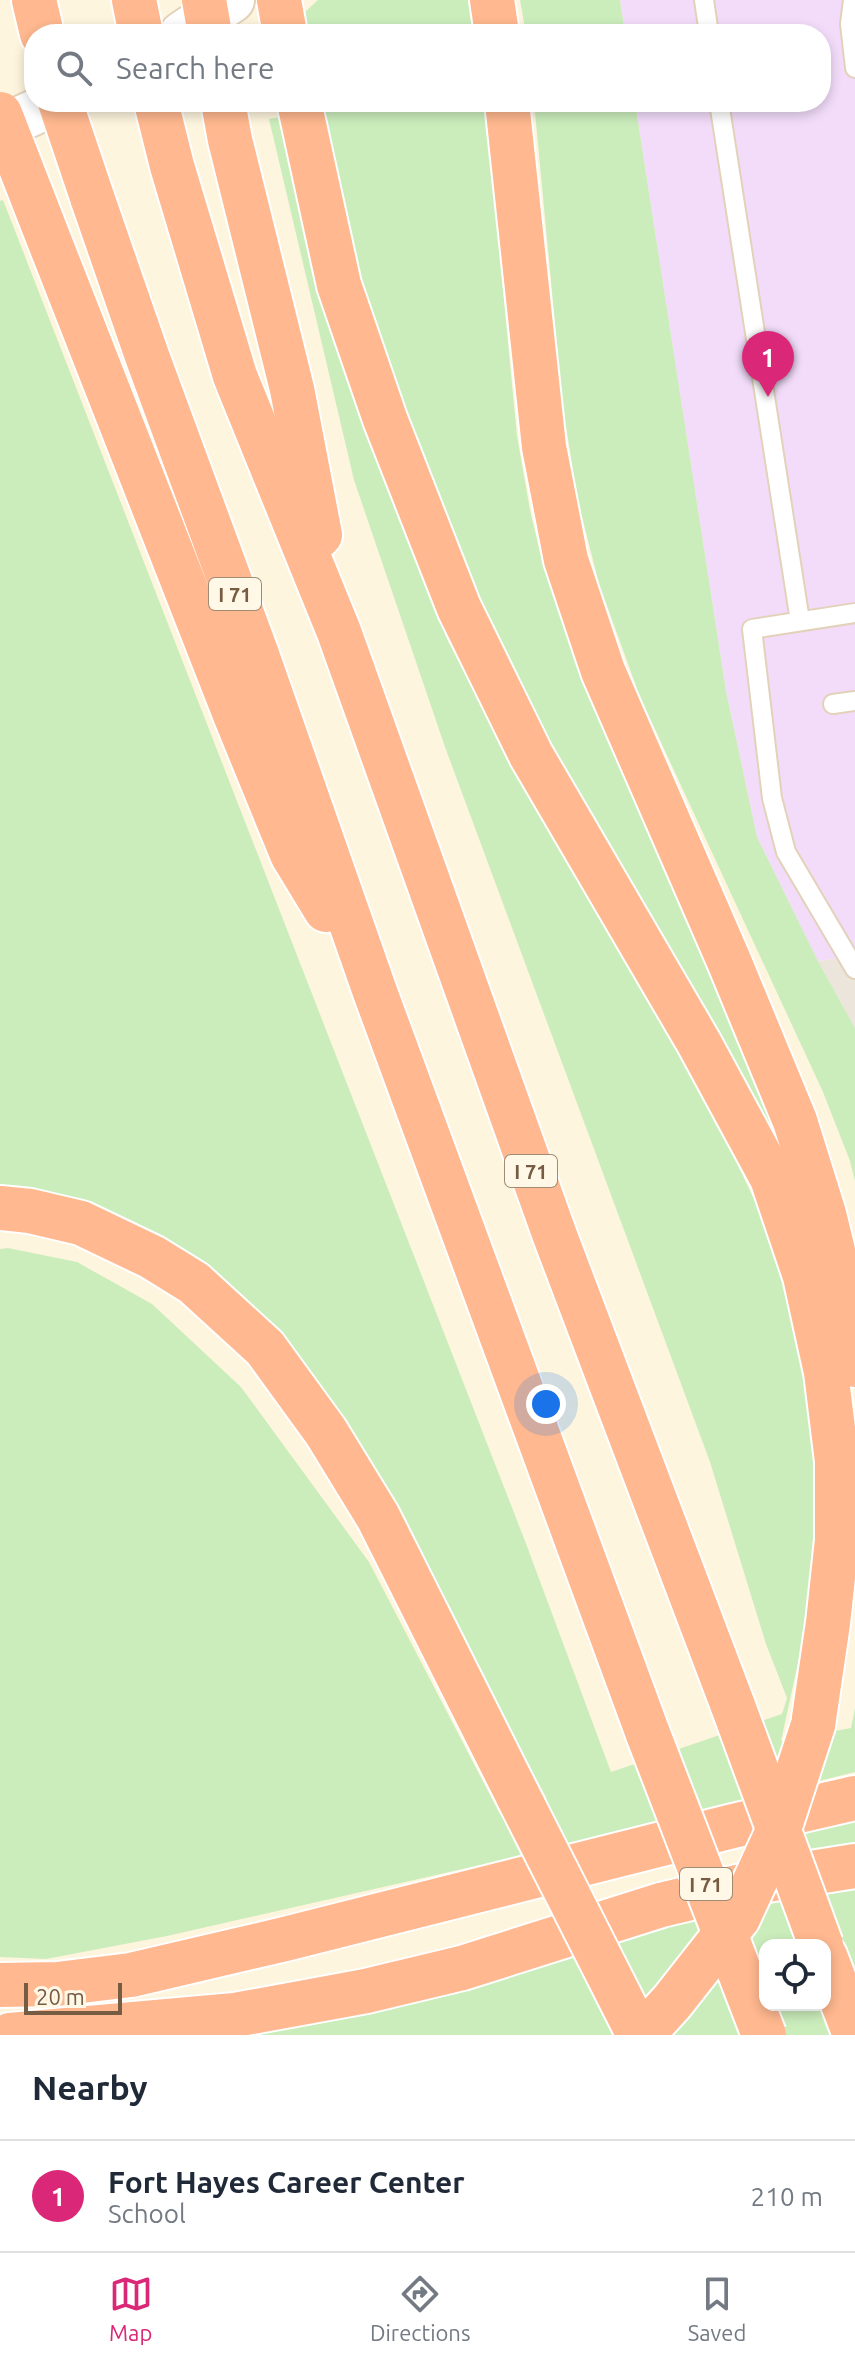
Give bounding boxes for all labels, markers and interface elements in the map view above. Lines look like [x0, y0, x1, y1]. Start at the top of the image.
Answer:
search box [24, 24, 831, 112]
icon: search [52, 46, 96, 90]
text: Search here [116, 51, 275, 85]
pin: 1 [742, 331, 794, 397]
road number: I 71 [209, 578, 261, 610]
road number: I 71 [505, 1155, 557, 1187]
your location [526, 1384, 566, 1424]
road number: I 71 [680, 1868, 732, 1900]
map controls [759, 1939, 831, 2011]
button: locate [759, 1939, 831, 2011]
scale bar [24, 1979, 122, 2015]
text: 20 m [36, 1984, 85, 2009]
text: Nearby [32, 2068, 147, 2106]
text: Fort Hayes Career Center [108, 2165, 465, 2199]
text: 1 [51, 2182, 65, 2211]
text: 210 m [751, 2182, 823, 2211]
text: School [108, 2199, 186, 2228]
tab: Map [109, 2272, 153, 2345]
tab: Directions [370, 2272, 470, 2345]
tab: Saved [688, 2272, 746, 2345]

